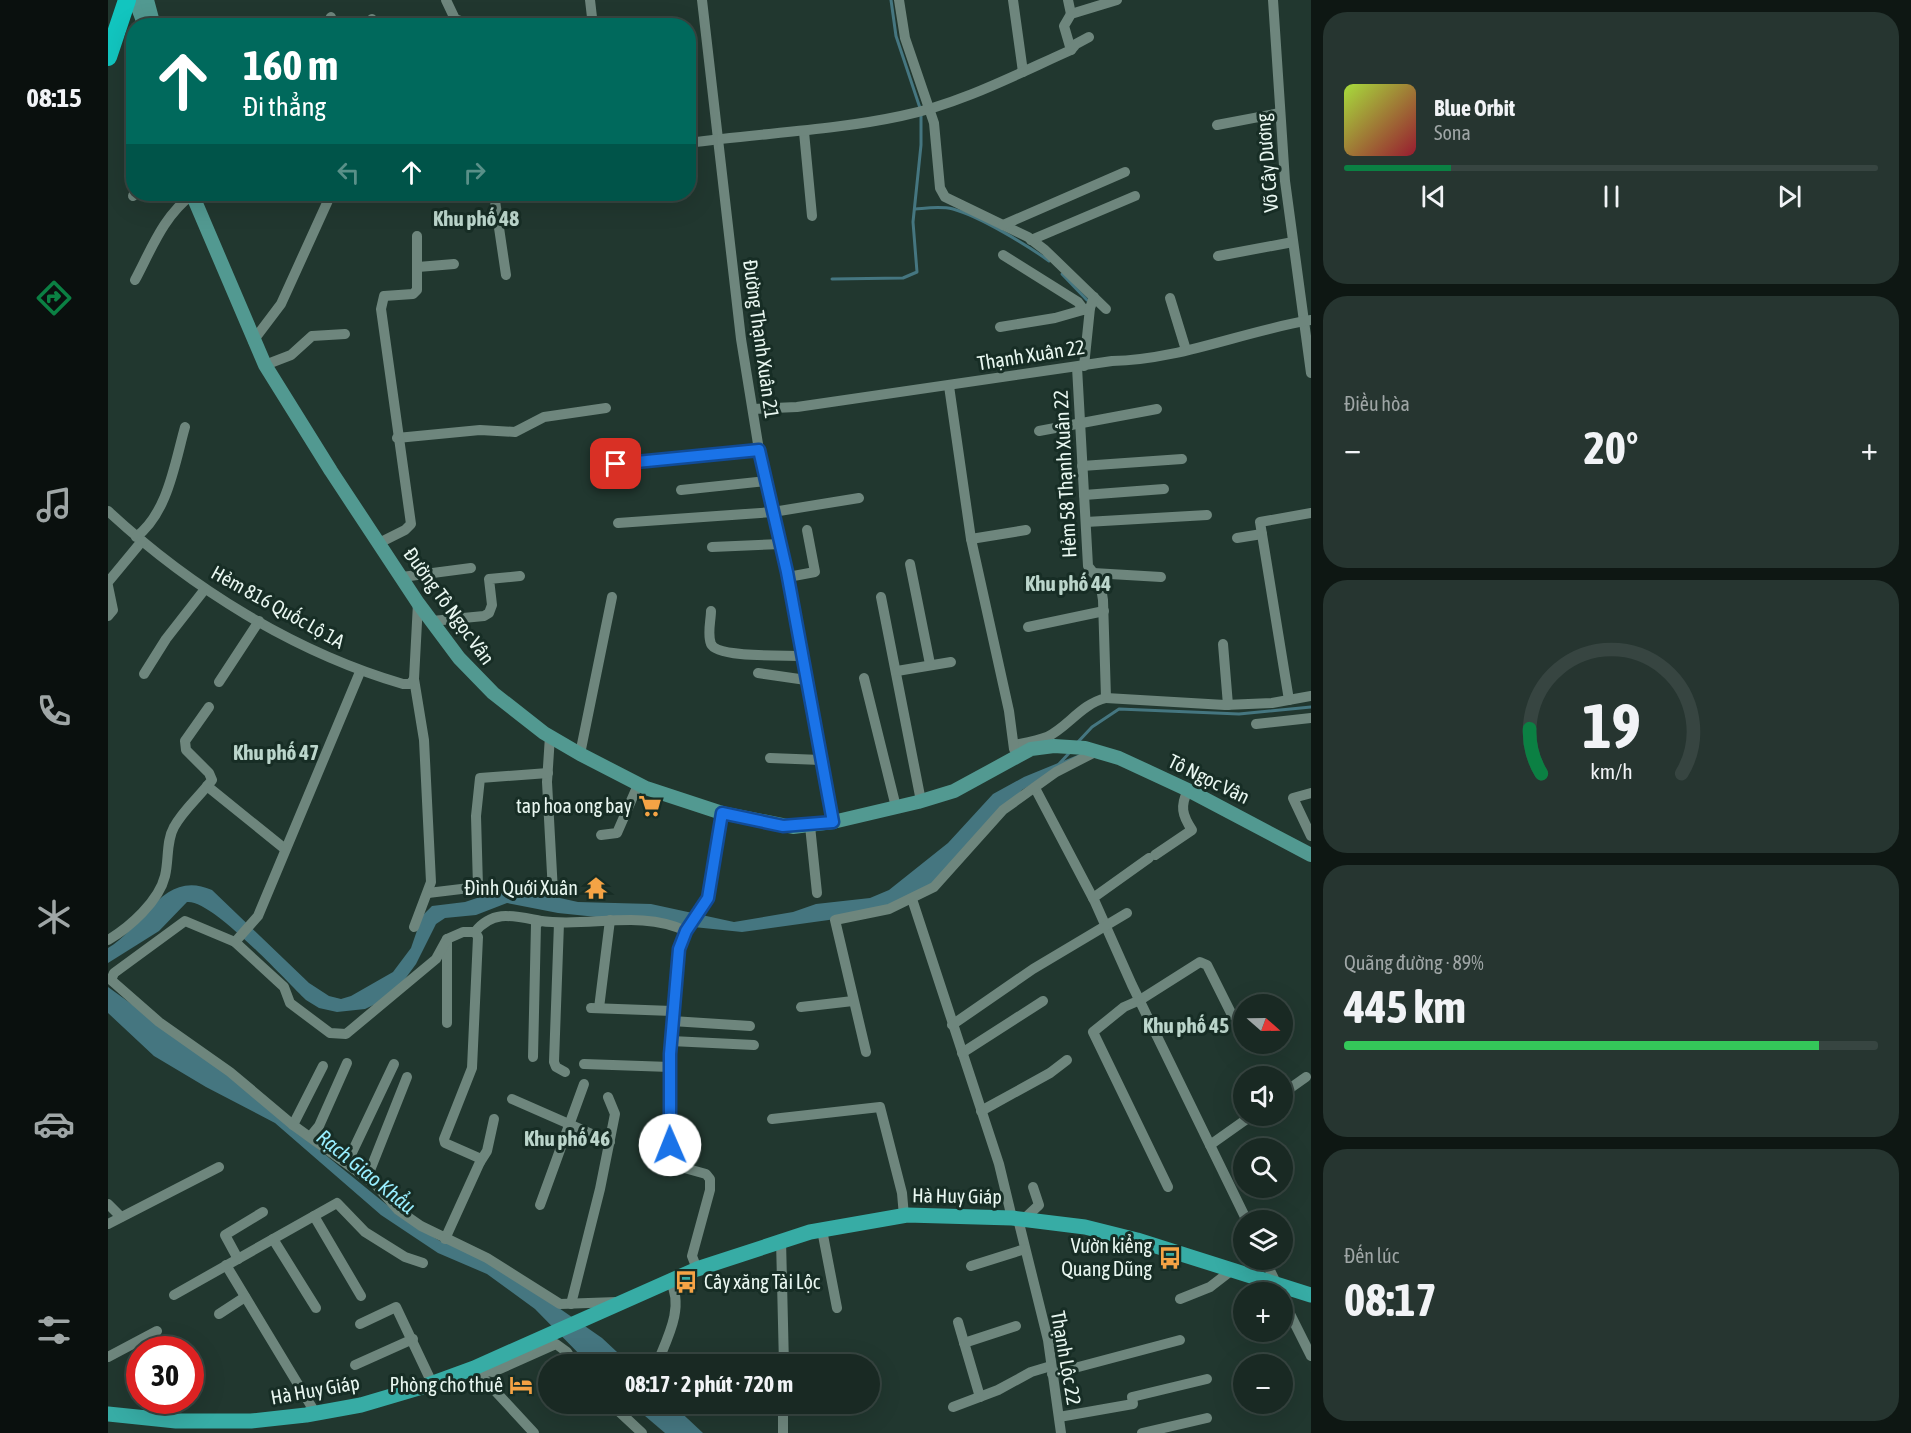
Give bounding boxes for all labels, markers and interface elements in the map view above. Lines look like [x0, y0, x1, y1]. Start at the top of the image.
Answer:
text: 160 m [243, 41, 338, 89]
icon: ahead [144, 42, 222, 120]
text: 08:15 [26, 82, 82, 113]
text: Đi thẳng [243, 91, 326, 122]
text: Blue Orbit [1434, 95, 1515, 121]
street label: Võ Cây Dương [1251, 112, 1282, 213]
text: Sona [1434, 121, 1471, 144]
icon: left [332, 156, 365, 189]
icon: ahead [395, 156, 428, 189]
icon: right [458, 156, 491, 189]
icon: previous [1417, 180, 1450, 213]
icon: pause [1595, 180, 1628, 213]
icon: next [1773, 180, 1806, 213]
district label: Khu phố 48 [433, 206, 519, 230]
street label: Đường Thạnh Xuân 21 [739, 258, 784, 420]
icon: directions [33, 277, 75, 319]
street label: Thạnh Xuân 22 [975, 335, 1086, 374]
street label: Hẻm 58 Thạnh Xuân 22 [1049, 389, 1080, 559]
text: Điều hòa [1344, 392, 1410, 415]
text: 20° [1584, 422, 1638, 474]
text: − [1344, 429, 1361, 467]
text: + [1861, 429, 1878, 467]
pin [590, 438, 641, 489]
icon: arrive [599, 447, 632, 480]
icon: music [33, 484, 75, 526]
street label: Đường Tô Ngọc Vân [399, 543, 499, 669]
street label: Hẻm 816 Quốc Lộ 1A [208, 560, 349, 653]
district label: Khu phố 44 [1025, 571, 1111, 595]
icon: phone [33, 690, 75, 732]
text: 19 [1582, 690, 1640, 761]
district label: Khu phố 47 [233, 740, 319, 764]
street label: Tô Ngọc Vân [1165, 749, 1254, 808]
text: km/h [1590, 759, 1632, 784]
supermarket icon: tap hoa ong bay [637, 793, 663, 819]
place label: tap hoa ong bay [516, 794, 632, 817]
temple icon: Đình Quới Xuân [583, 875, 609, 901]
place label: Đình Quới Xuân [464, 876, 578, 899]
icon: climate [33, 896, 75, 938]
text: Quãng đường · 89% [1344, 951, 1484, 974]
text: 445 km [1344, 981, 1466, 1033]
north arrow [1233, 994, 1293, 1054]
map controls [1233, 994, 1293, 1414]
district label: Khu phố 45 [1143, 1013, 1229, 1037]
button: sound [1233, 1066, 1293, 1126]
icon: car [33, 1103, 75, 1145]
position arrow [638, 1113, 702, 1177]
water label: Rạch Giao Khẩu [312, 1124, 421, 1218]
district label: Khu phố 46 [524, 1126, 610, 1150]
button: search [1233, 1138, 1293, 1198]
street label: Hà Huy Giáp [912, 1183, 1002, 1208]
button: layers [1233, 1210, 1293, 1270]
place label: Vườn kiểng Quang Dũng [1061, 1234, 1152, 1280]
text: Đến lúc [1344, 1244, 1399, 1267]
bus stop icon: Vườn kiểng Quang Dũng [1157, 1245, 1183, 1271]
bus stop icon: Cây xăng Tài Lộc [673, 1269, 699, 1295]
place label: Cây xăng Tài Lộc [704, 1270, 821, 1293]
text: 08:17 [1344, 1274, 1437, 1326]
button: + [1233, 1282, 1293, 1342]
icon: filters [33, 1309, 75, 1351]
street label: Thạnh Lộc 22 [1047, 1309, 1086, 1407]
speed limit sign: 30 [126, 1336, 204, 1414]
button: − [1233, 1354, 1293, 1414]
street label: Hà Huy Giáp [269, 1370, 361, 1409]
text: 08:17 · 2 phút · 720 m [625, 1371, 793, 1397]
hotel icon: Phòng cho thuê [508, 1372, 534, 1398]
place label: Phòng cho thuê [390, 1373, 503, 1396]

